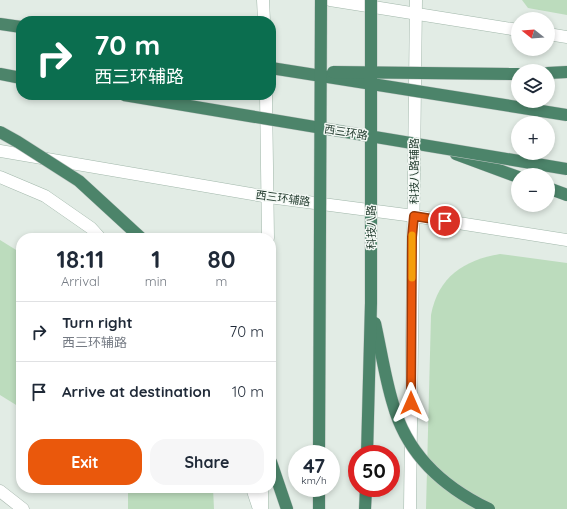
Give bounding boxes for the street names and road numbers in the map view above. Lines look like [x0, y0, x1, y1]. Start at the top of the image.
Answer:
street label: 西三环路 [323, 122, 369, 142]
street label: 科技八路辅路 [407, 138, 421, 204]
street label: 西三环辅路 [255, 187, 311, 209]
street label: 科技八路 [364, 205, 378, 249]

